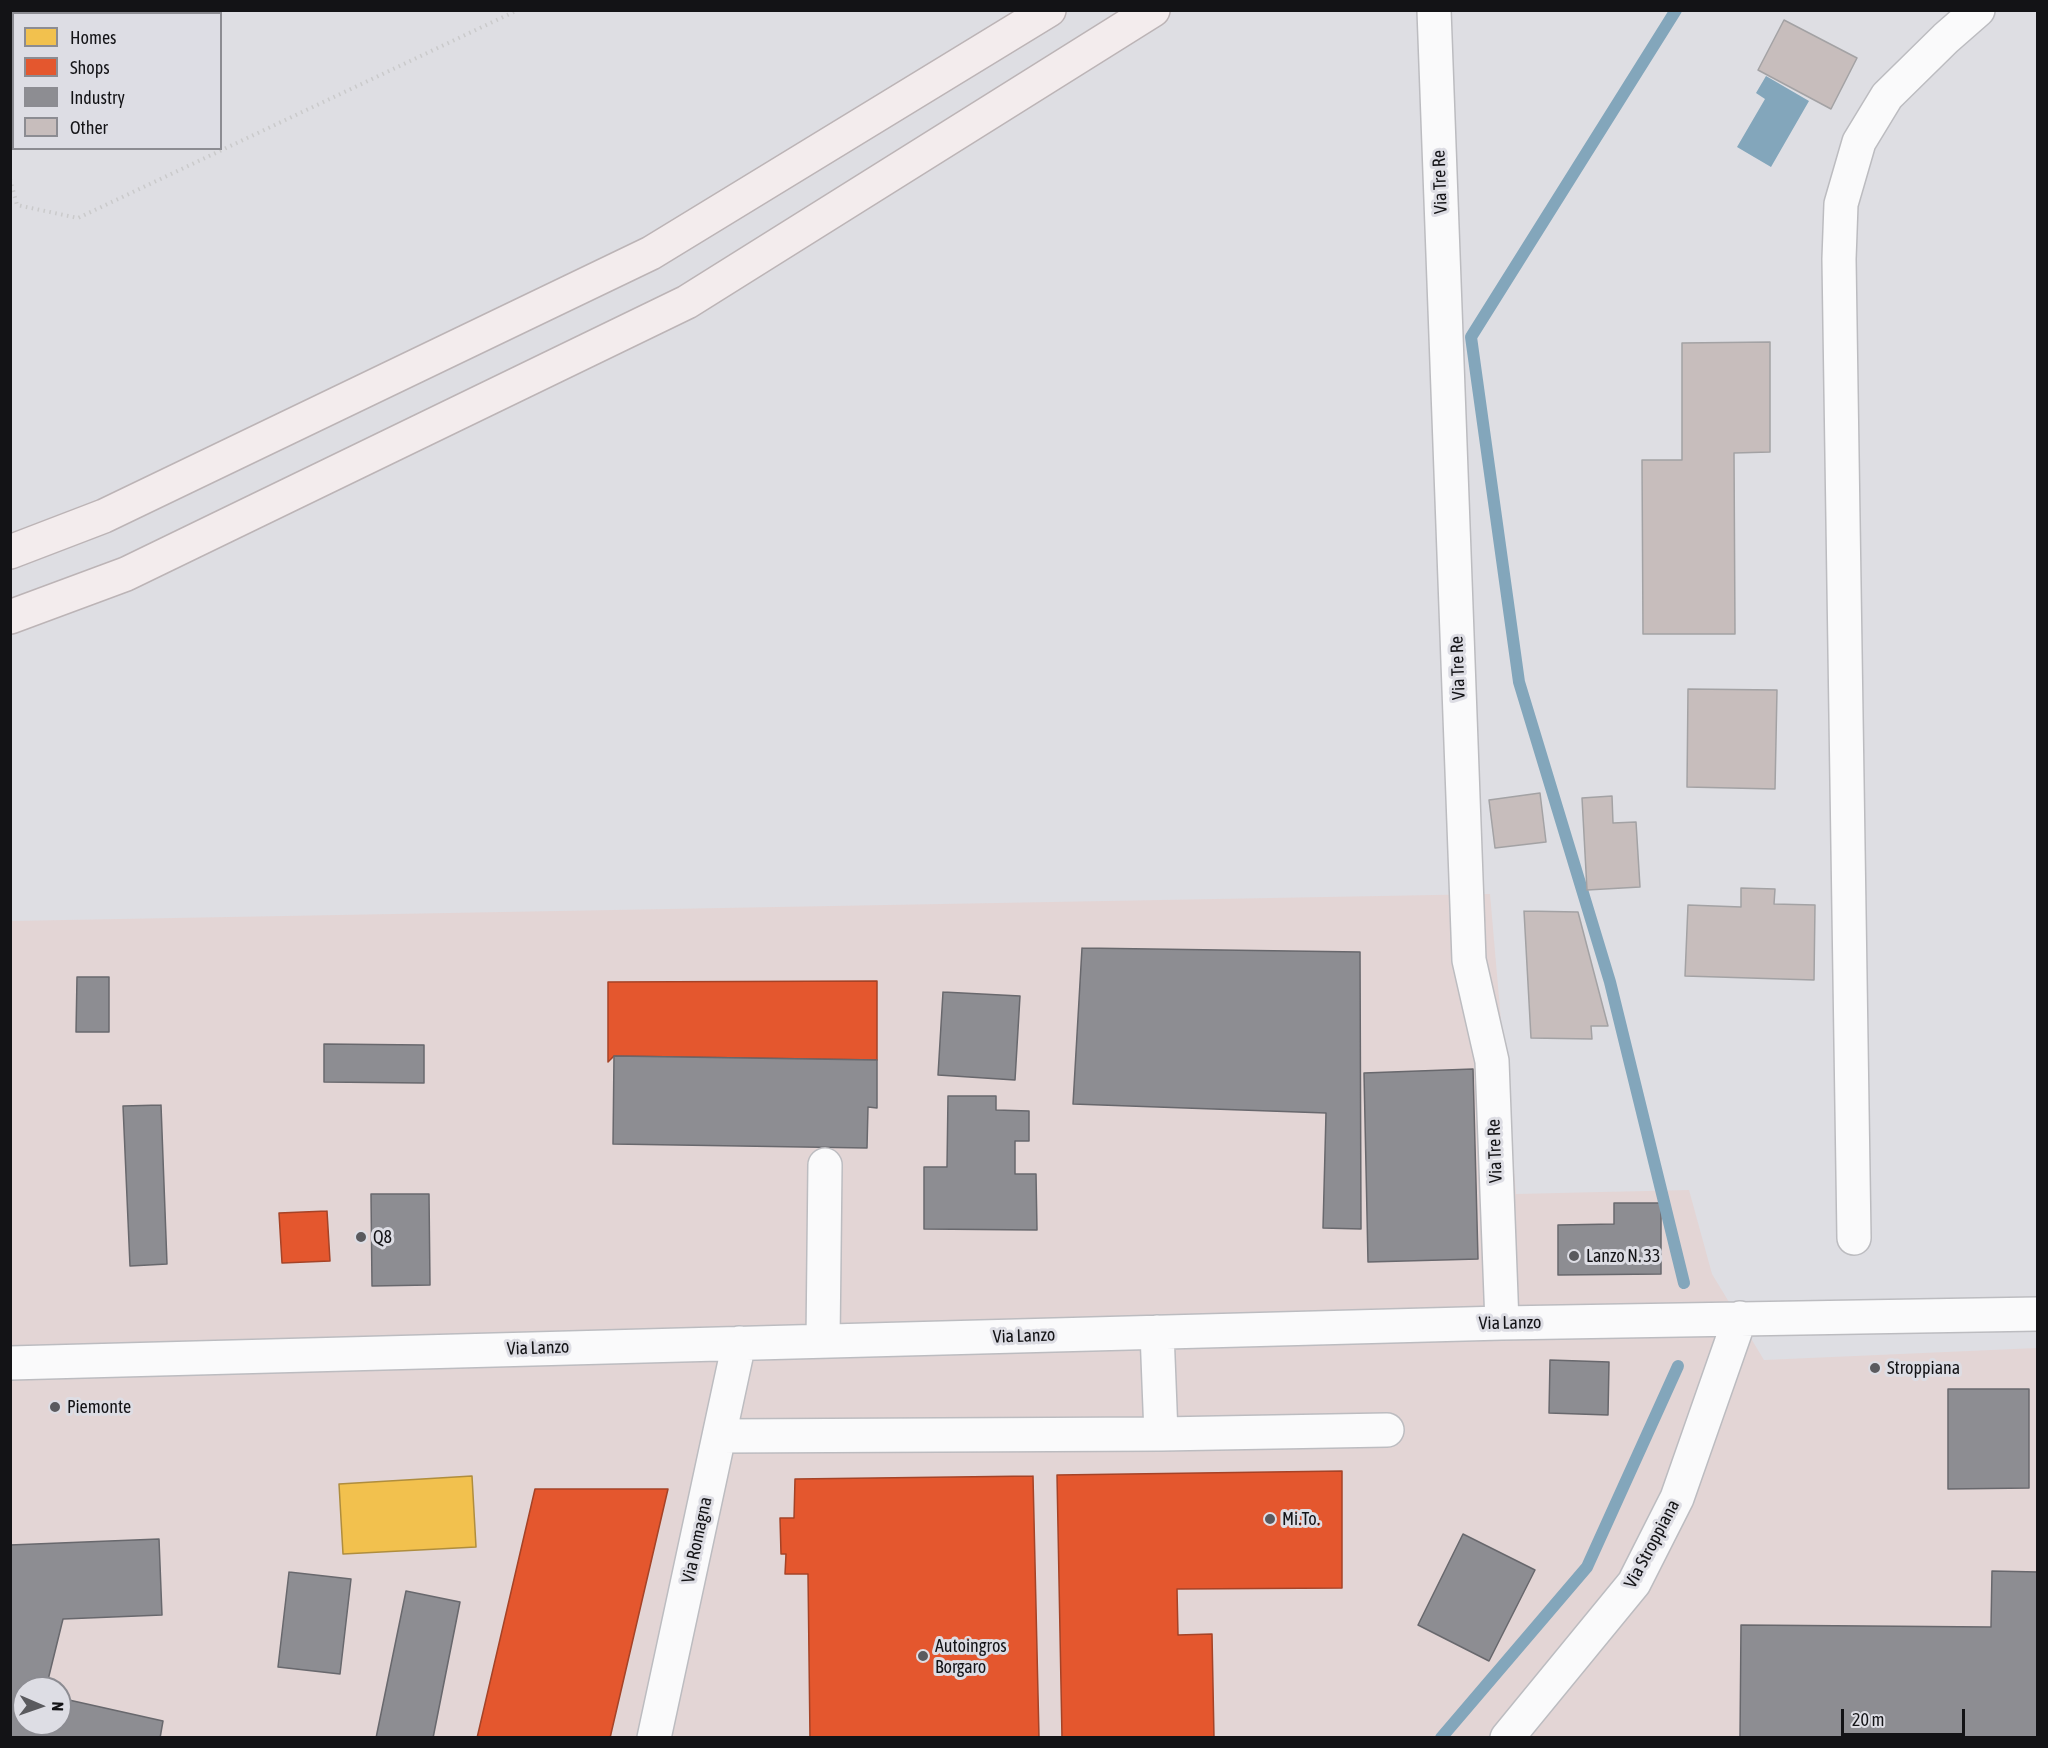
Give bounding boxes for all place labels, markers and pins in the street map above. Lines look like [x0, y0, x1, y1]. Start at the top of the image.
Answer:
place label: Q8 [373, 1226, 392, 1248]
marker: Q8 [354, 1230, 368, 1244]
place label: Lanzo N. 33 [1586, 1245, 1661, 1267]
marker: Lanzo N. 33 [1567, 1249, 1581, 1263]
place label: Stroppiana [1887, 1357, 1960, 1379]
marker: Stroppiana [1868, 1361, 1882, 1375]
place label: Piemonte [67, 1396, 131, 1418]
marker: Piemonte [48, 1400, 62, 1414]
place label: Mi.To. [1282, 1508, 1320, 1530]
marker: Mi.To. [1263, 1512, 1277, 1526]
place label: Autoingros Borgaro [935, 1635, 1007, 1678]
marker: Autoingros Borgaro [916, 1649, 930, 1663]

